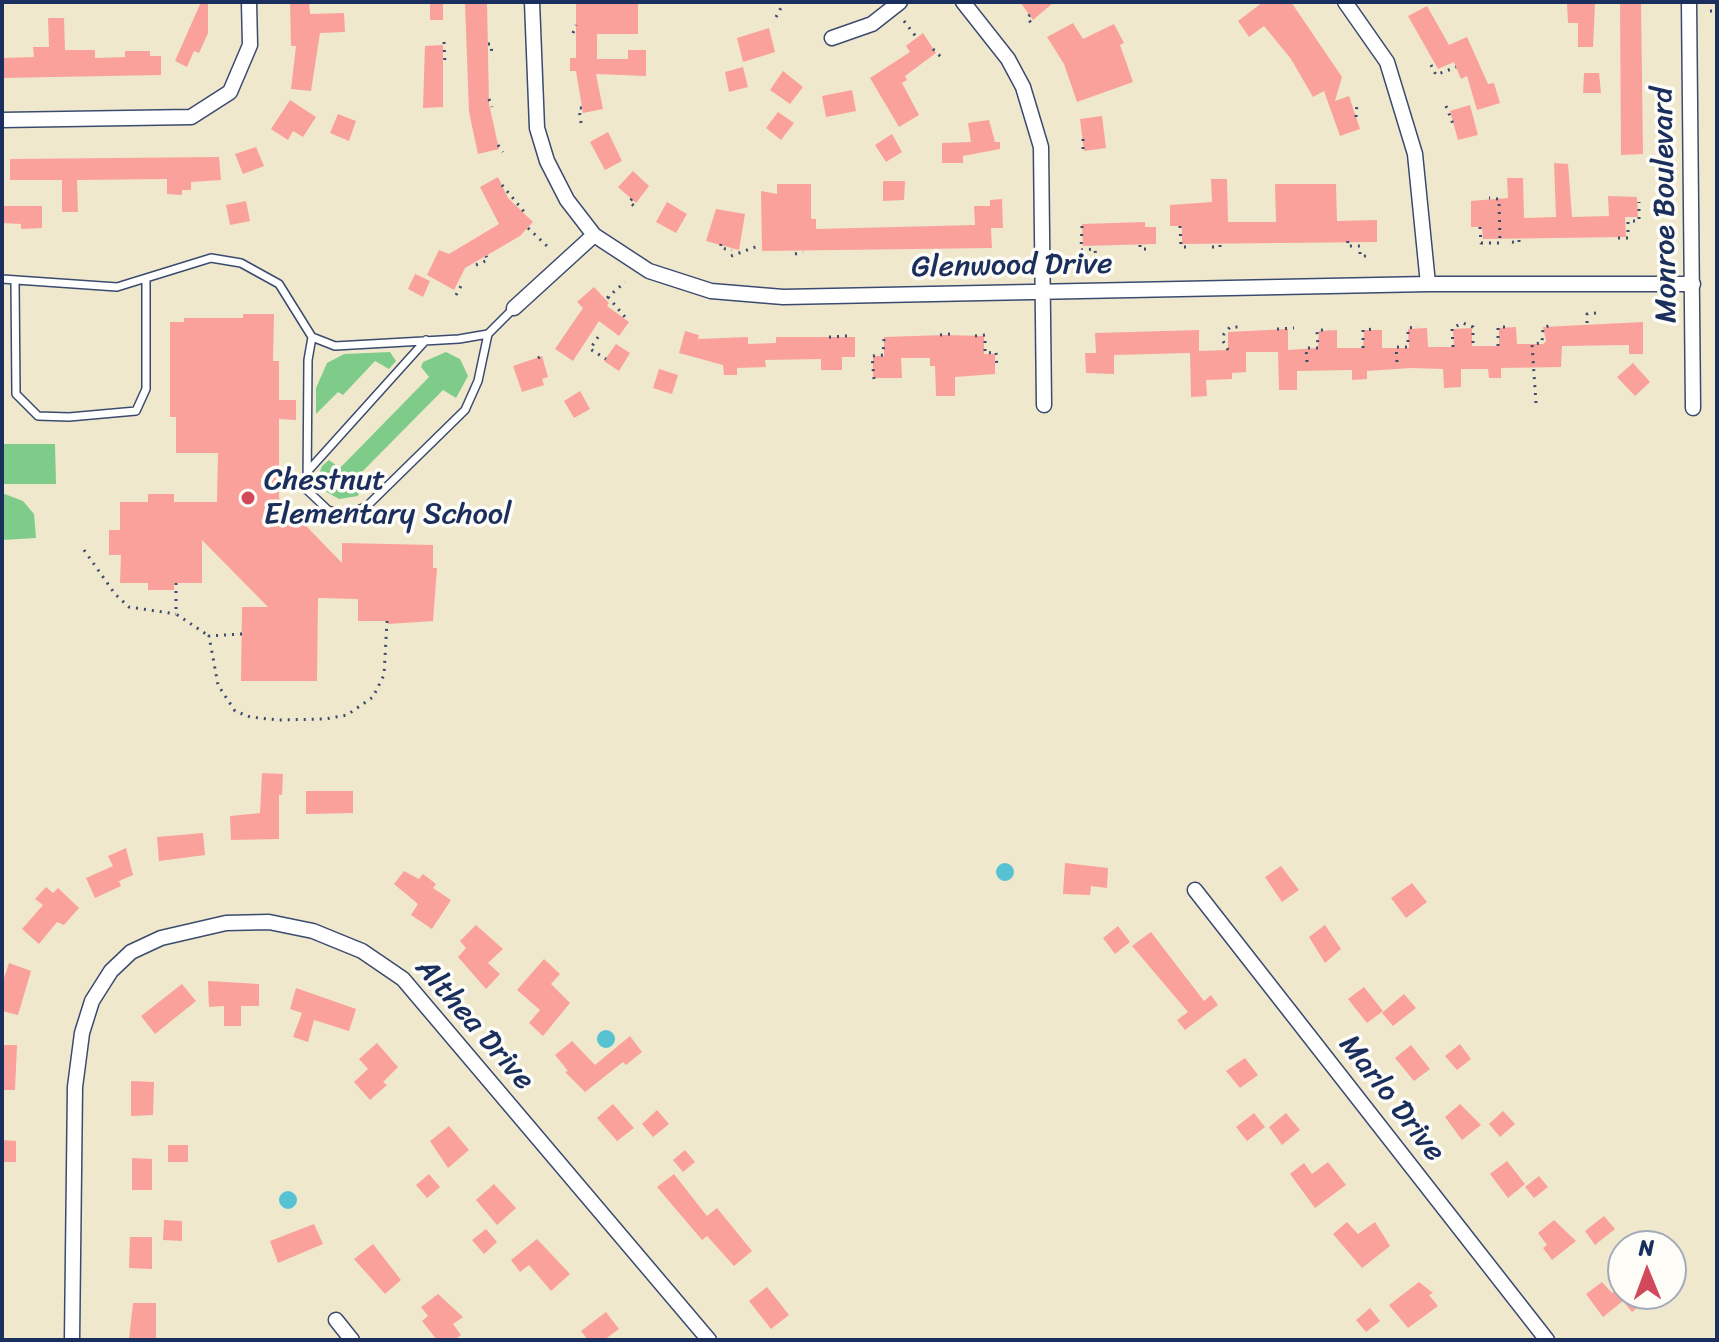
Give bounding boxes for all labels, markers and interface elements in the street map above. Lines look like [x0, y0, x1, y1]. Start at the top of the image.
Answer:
street label: Monroe Boulevard [1646, 87, 1686, 323]
street label: Glenwood Drive [911, 247, 1113, 287]
place label: Chestnut Elementary School [264, 463, 512, 534]
marker: Chestnut Elementary School [239, 489, 257, 507]
street label: Althea Drive [407, 952, 541, 1098]
street label: Marlo Drive [1330, 1028, 1452, 1170]
text: N [1639, 1228, 1655, 1267]
north arrow [1607, 1230, 1687, 1310]

